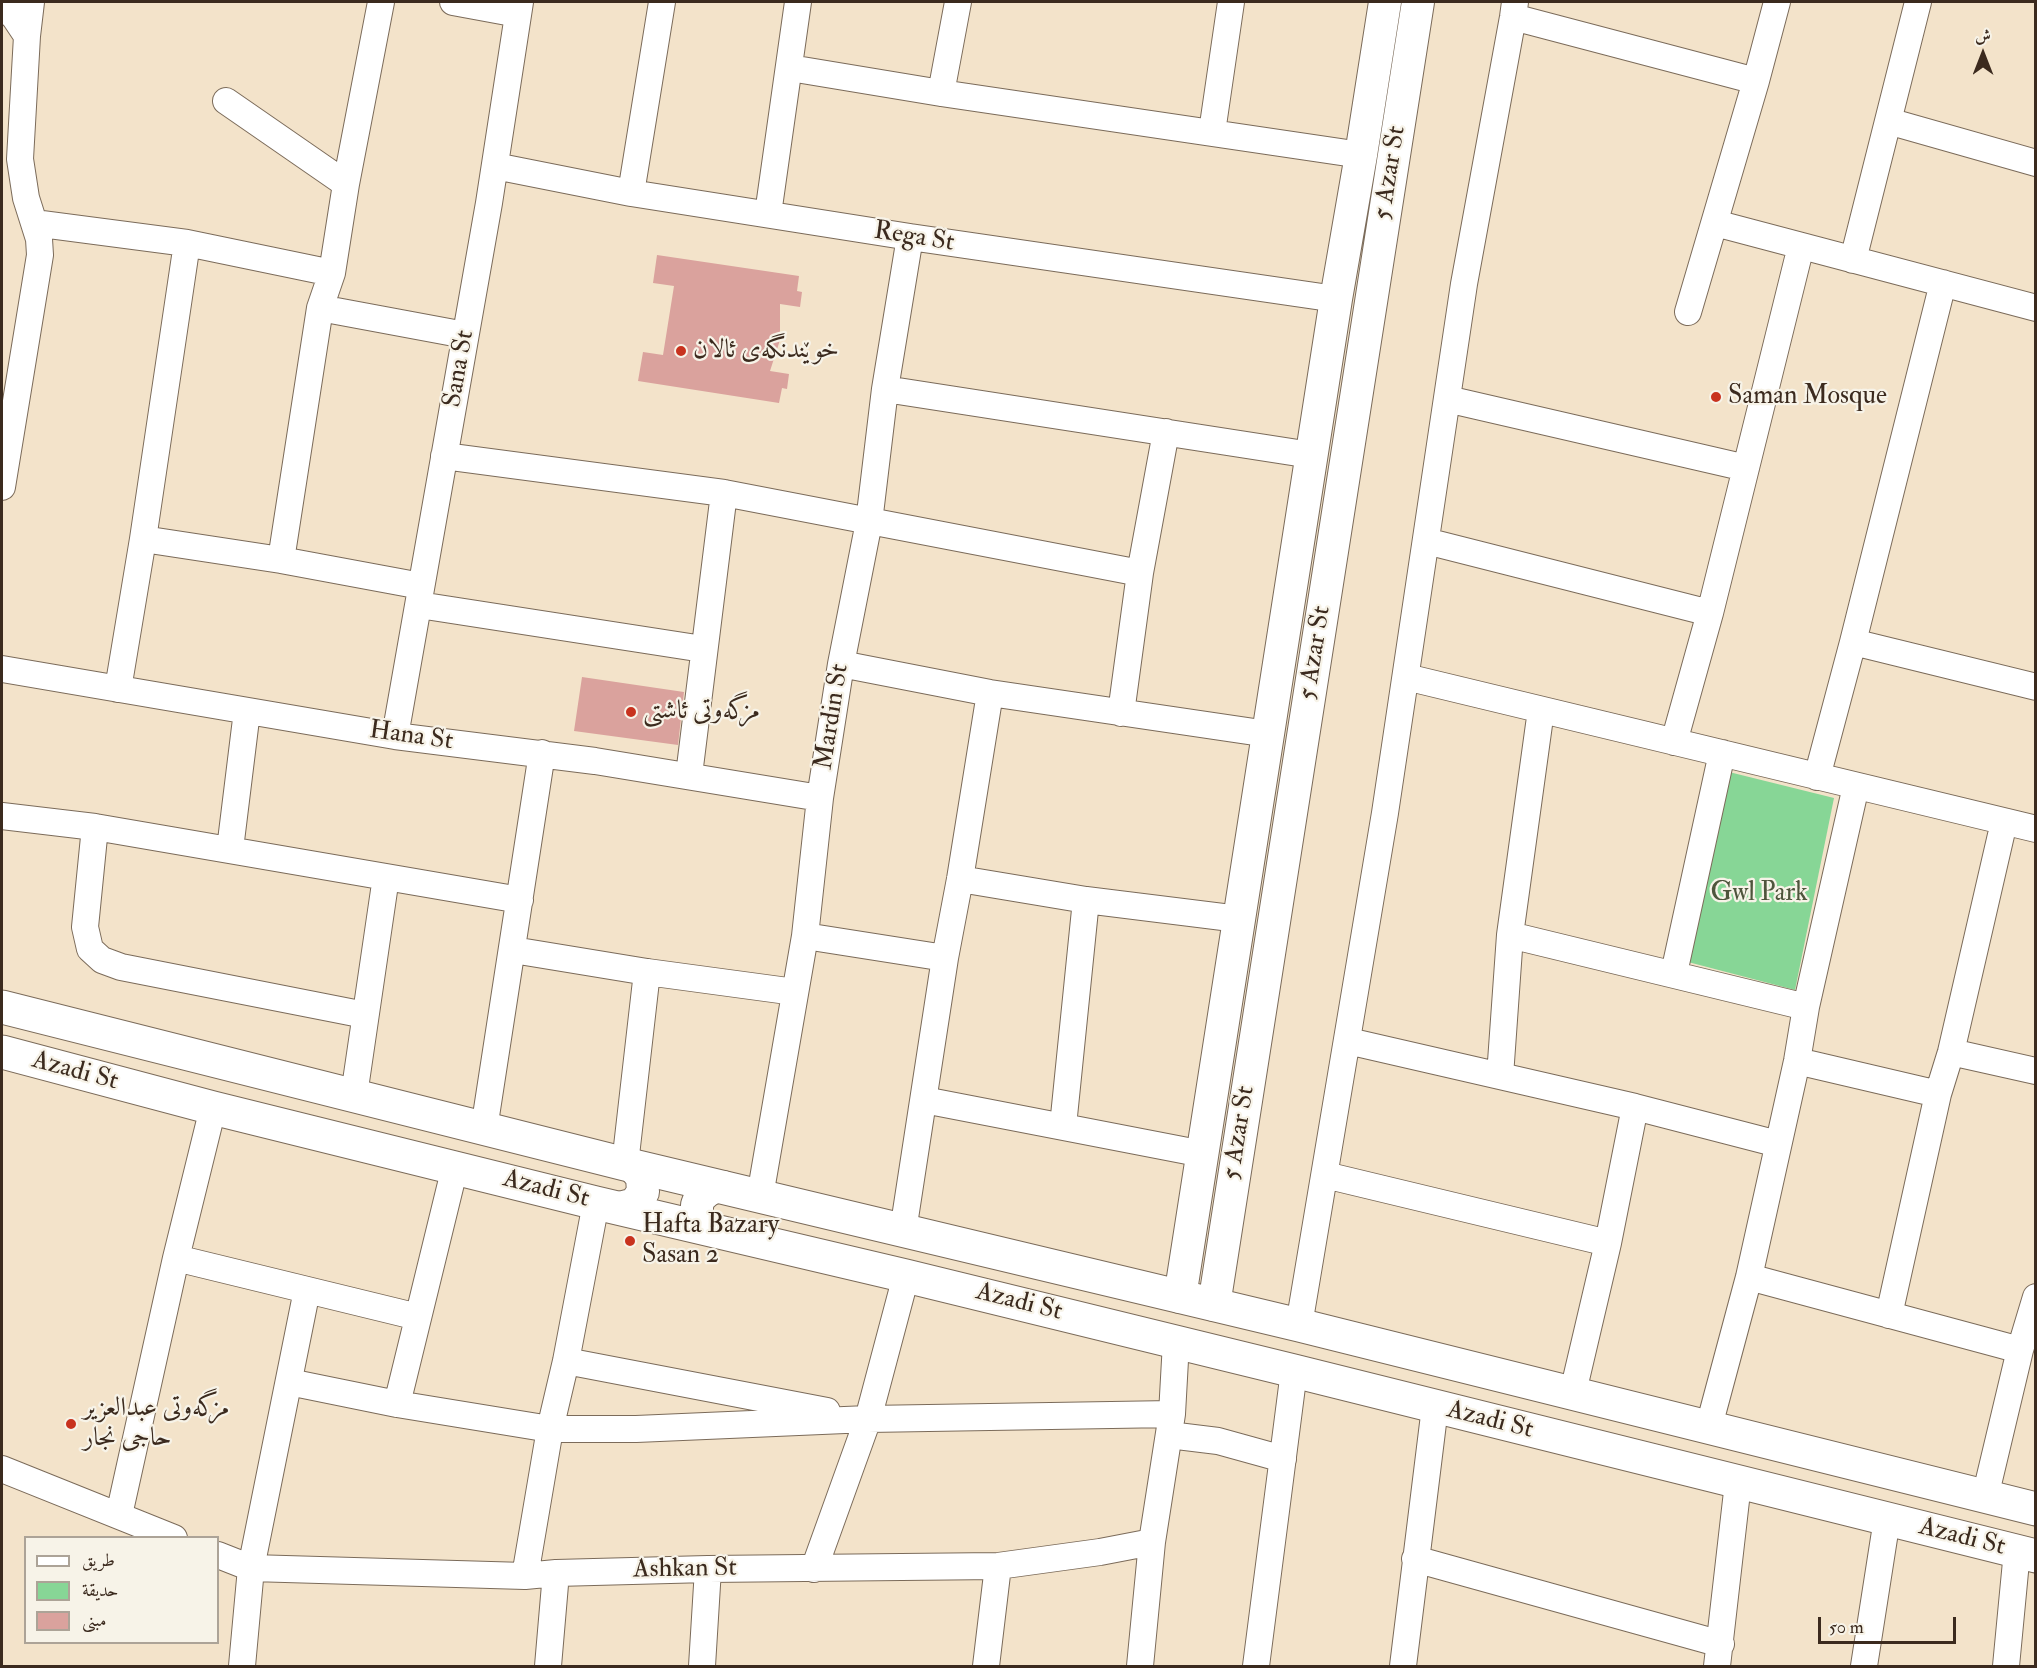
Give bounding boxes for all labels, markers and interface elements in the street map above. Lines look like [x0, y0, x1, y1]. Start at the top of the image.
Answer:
north arrow [1953, 24, 2013, 84]
text: ش [1975, 26, 1991, 46]
street label: 5 Azar St [1368, 124, 1414, 222]
street label: Rega St [871, 216, 957, 260]
street label: Sana St [438, 328, 482, 410]
place label: خوێندنگەی ئالان [693, 335, 839, 367]
marker: خوێندنگەی ئالان [674, 344, 688, 358]
place label: Saman Mosque [1728, 381, 1887, 413]
marker: Saman Mosque [1709, 390, 1723, 404]
street label: 5 Azar St [1293, 604, 1339, 702]
street label: Mardin St [809, 662, 857, 772]
place label: مزگەوتی ئاشتی [643, 696, 760, 728]
marker: مزگەوتی ئاشتی [624, 705, 638, 719]
street label: Hana St [367, 716, 455, 758]
park label: Gwl Park [1710, 878, 1808, 910]
street label: Azadi St [29, 1046, 121, 1098]
street label: 5 Azar St [1217, 1084, 1263, 1182]
street label: Azadi St [500, 1164, 592, 1216]
place label: Hafta Bazary Sasan 2 [642, 1210, 779, 1272]
marker: Hafta Bazary Sasan 2 [623, 1234, 637, 1248]
street label: Azadi St [973, 1277, 1065, 1329]
place label: مزگەوتی عبدالعزير حاجی نجار [83, 1393, 229, 1454]
street label: Azadi St [1444, 1395, 1536, 1447]
marker: مزگەوتی عبدالعزير حاجی نجار [64, 1417, 78, 1431]
street label: Azadi St [1916, 1512, 2008, 1564]
legend [24, 1536, 219, 1644]
text: طريق [82, 1549, 115, 1572]
street label: Ashkan St [633, 1553, 737, 1587]
text: حديقة [82, 1579, 118, 1602]
scale bar [1821, 1605, 1959, 1643]
text: مبنى [82, 1609, 107, 1632]
text: 50 m [1829, 1616, 1864, 1639]

